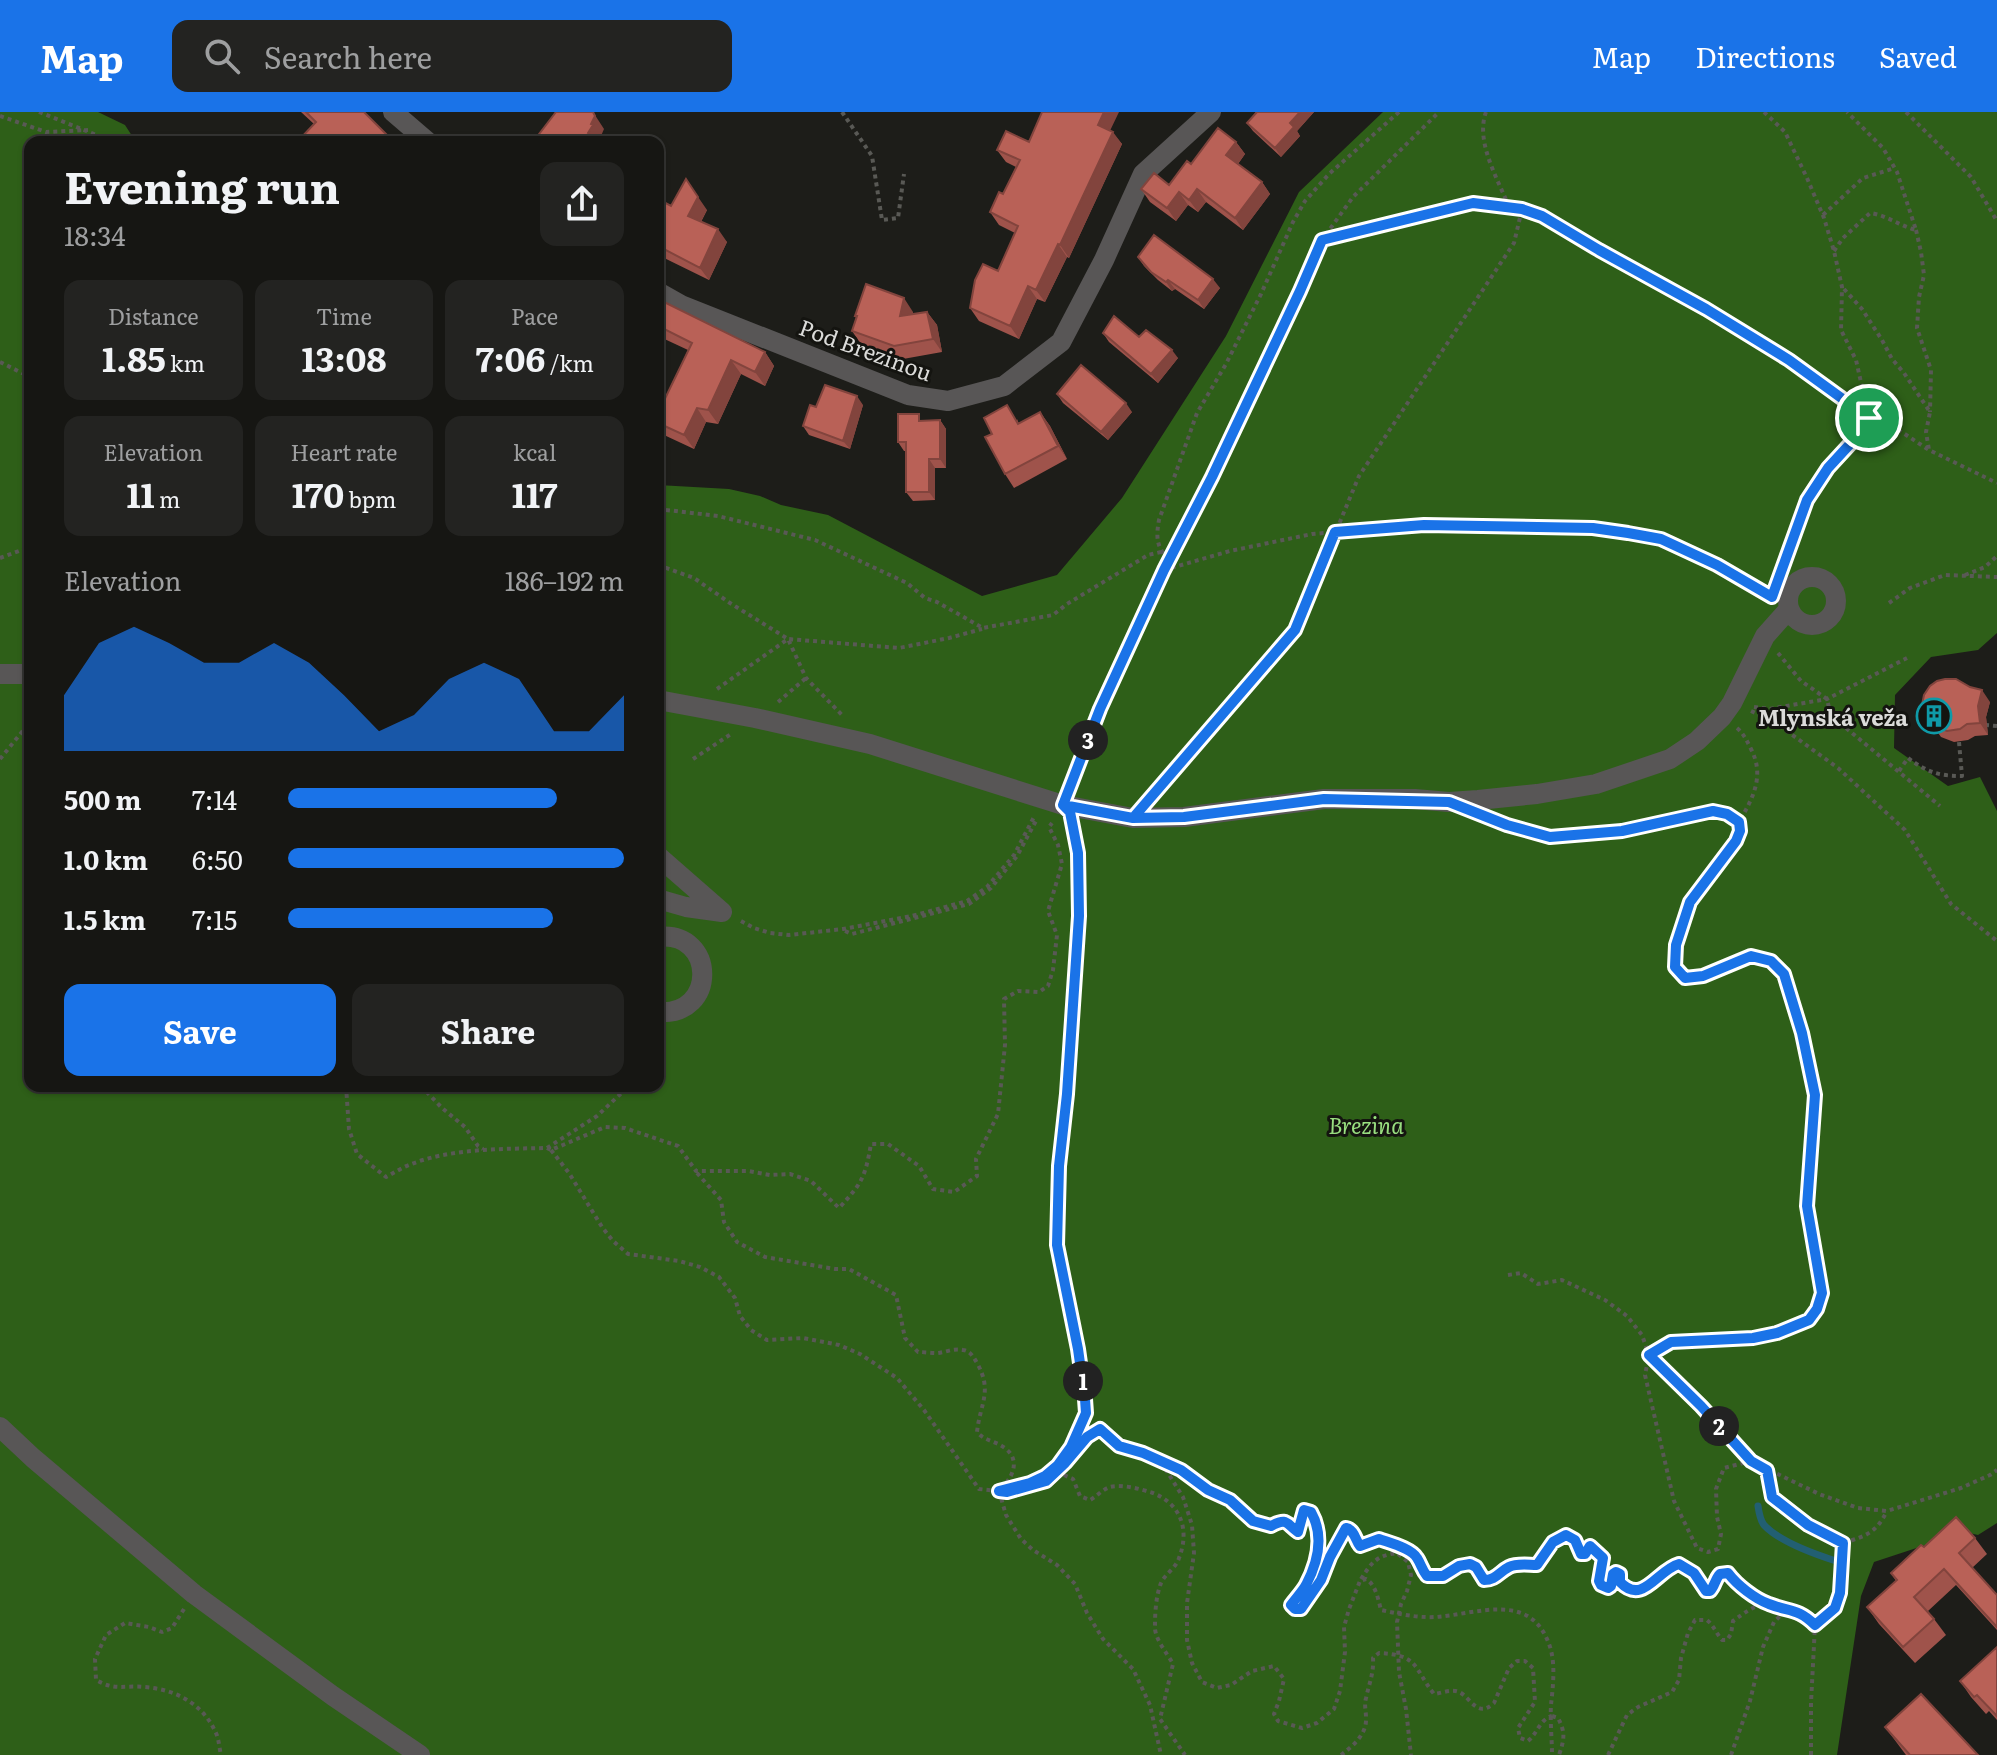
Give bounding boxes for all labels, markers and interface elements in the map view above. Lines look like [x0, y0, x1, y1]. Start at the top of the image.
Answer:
search box [172, 20, 732, 92]
text: Map [40, 28, 124, 85]
icon: search [200, 34, 244, 78]
text: Search here [264, 34, 432, 78]
text: Map [1592, 35, 1651, 77]
text: Directions [1695, 35, 1835, 77]
text: Saved [1879, 35, 1957, 77]
text: Evening run [64, 152, 340, 218]
button: share [540, 162, 624, 246]
text: 18:34 [64, 215, 126, 254]
text: Distance [108, 299, 199, 332]
text: Time [316, 299, 372, 332]
text: Pace [511, 299, 558, 332]
street label: Pod Brezinou [795, 310, 937, 388]
text: 1.85 [102, 332, 166, 382]
text: 13:08 [301, 332, 387, 382]
text: 7:06 [475, 332, 545, 382]
text: km [166, 346, 205, 379]
text: /km [545, 346, 594, 379]
pin [1835, 384, 1903, 452]
icon: arrive [1847, 396, 1891, 440]
text: Elevation [104, 435, 203, 468]
text: Heart rate [291, 435, 397, 468]
text: kcal [513, 435, 556, 468]
text: 11 [126, 468, 155, 518]
text: 170 [292, 468, 344, 518]
text: 117 [512, 468, 557, 518]
text: m [155, 482, 180, 515]
text: bpm [344, 482, 396, 515]
text: Elevation [64, 560, 182, 599]
text: 186–192 m [505, 560, 624, 599]
building icon: Mlynská veža [1915, 697, 1953, 735]
place label: Mlynská veža [1758, 700, 1908, 733]
pin: 3 [1068, 720, 1108, 760]
text: 3 [1082, 723, 1094, 756]
text: 500 m [64, 779, 141, 818]
text: 7:14 [192, 779, 237, 818]
text: 1.0 km [64, 839, 148, 878]
text: 6:50 [192, 839, 243, 878]
text: 1.5 km [64, 899, 146, 938]
text: 7:15 [192, 899, 237, 938]
button: Save [64, 984, 336, 1076]
button: Share [352, 984, 624, 1076]
park label: Brezina [1328, 1108, 1404, 1141]
pin: 1 [1063, 1361, 1103, 1401]
text: 1 [1078, 1364, 1088, 1397]
pin: 2 [1699, 1406, 1739, 1446]
text: 2 [1713, 1409, 1725, 1442]

